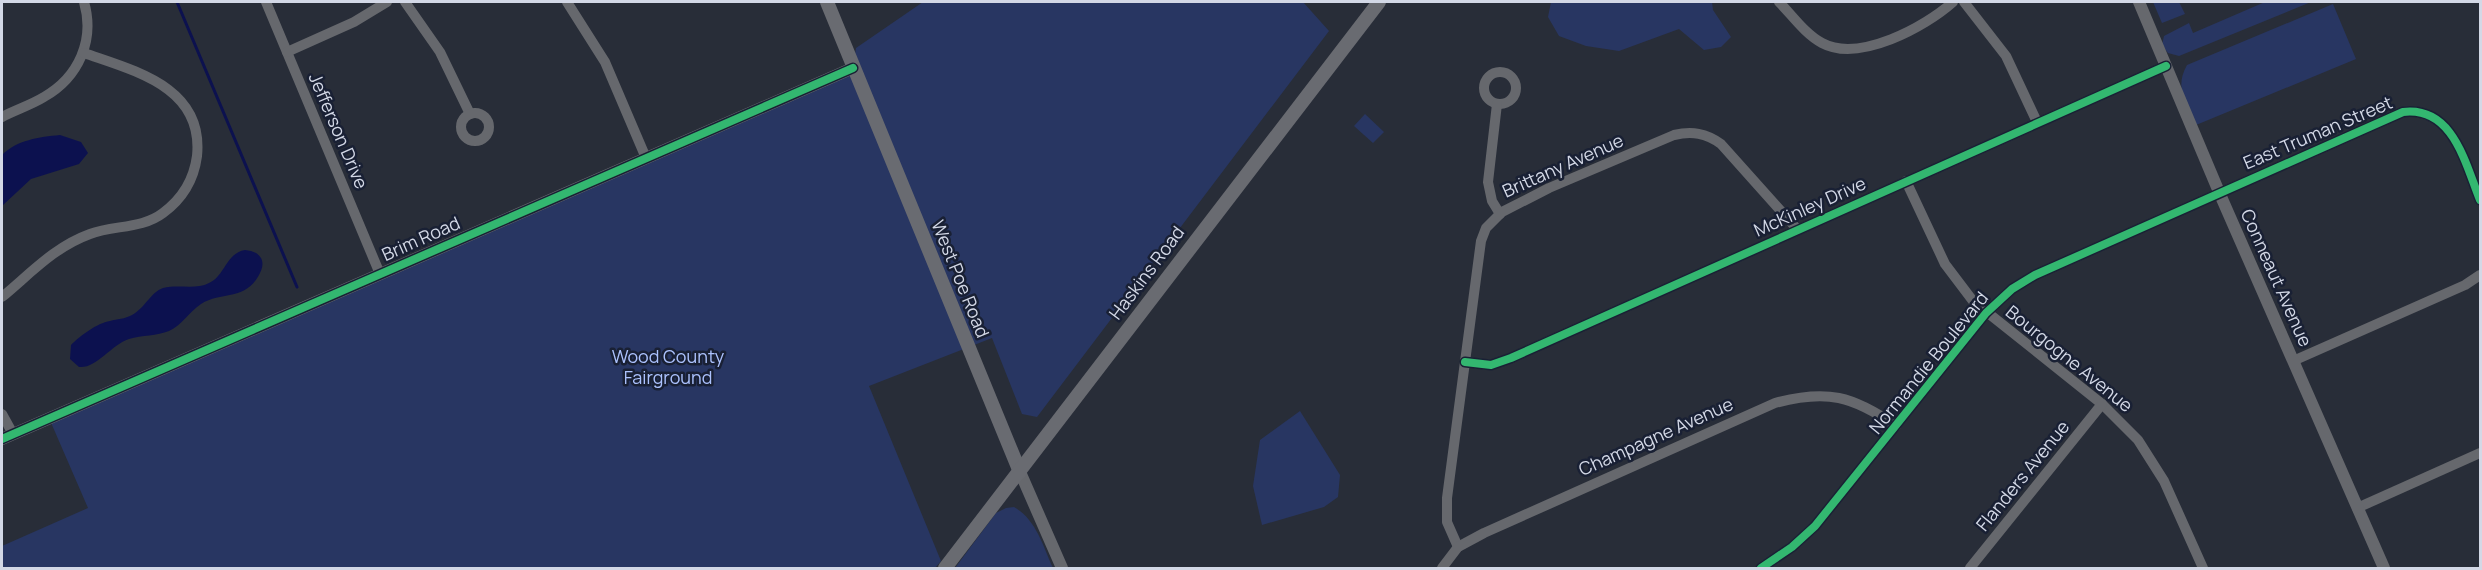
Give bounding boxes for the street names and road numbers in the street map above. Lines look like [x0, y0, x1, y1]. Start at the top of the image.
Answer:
street label: Jefferson Drive [304, 69, 374, 192]
street label: East Truman Street [2239, 90, 2396, 174]
street label: Brittany Avenue [1498, 128, 1627, 203]
street label: McKinley Drive [1750, 171, 1869, 242]
street label: Conneaut Avenue [2236, 205, 2318, 350]
street label: Brim Road [378, 210, 464, 266]
street label: West Poe Road [926, 216, 995, 341]
street label: Haskins Road [1103, 221, 1189, 324]
street label: Normandie Boulevard [1863, 286, 1993, 439]
street label: Bourgogne Avenue [2001, 300, 2138, 417]
street label: Champagne Avenue [1575, 391, 1737, 481]
street label: Flanders Avenue [1970, 415, 2074, 536]

